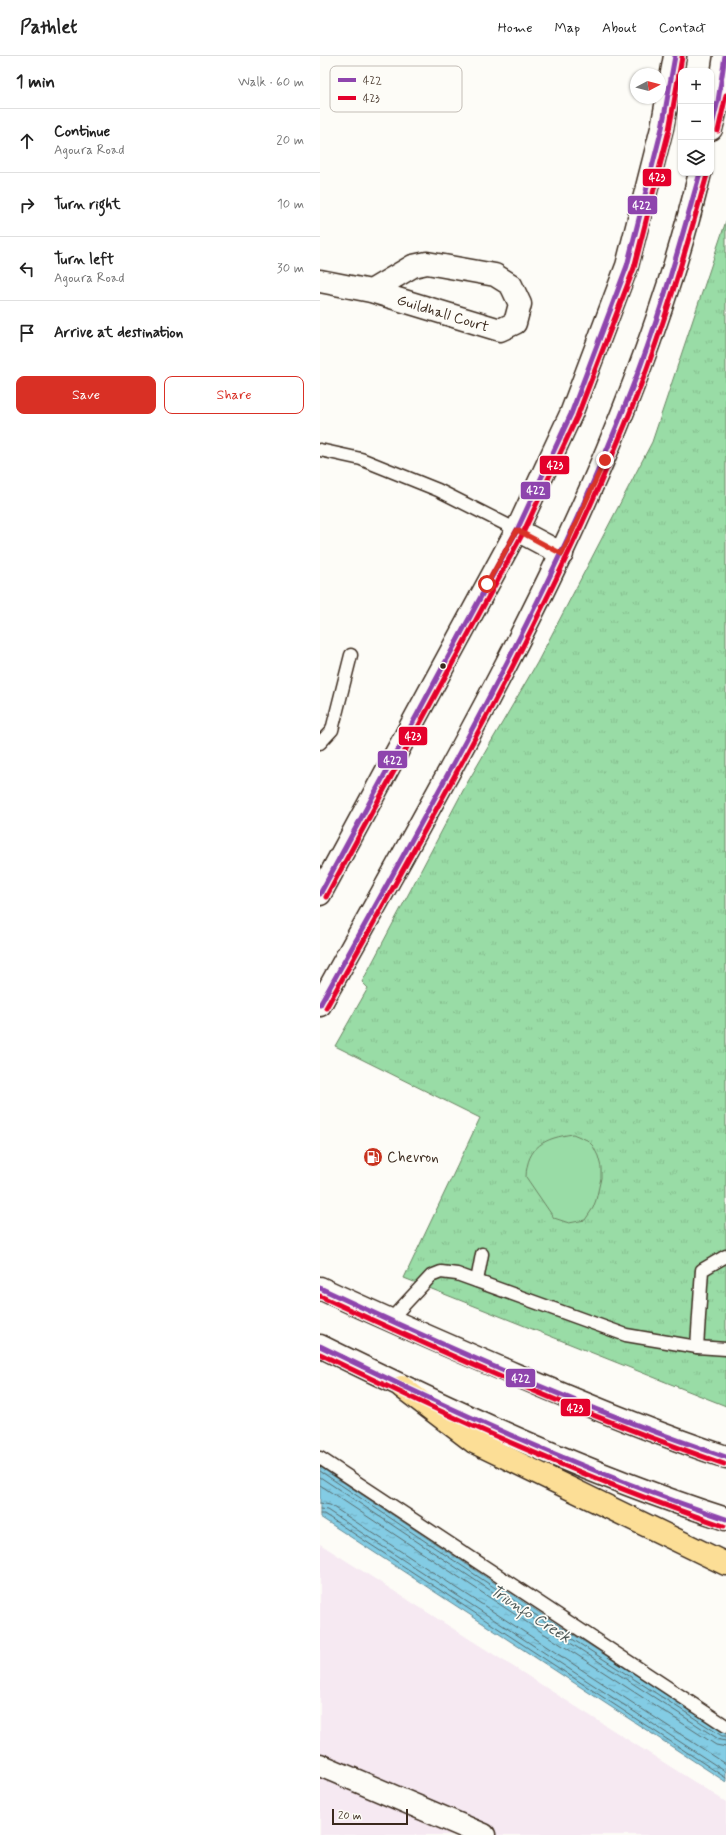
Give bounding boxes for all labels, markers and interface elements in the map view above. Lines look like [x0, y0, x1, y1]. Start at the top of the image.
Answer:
text: Pathlet [20, 15, 77, 40]
text: Home [498, 19, 532, 37]
text: Map [554, 19, 580, 37]
text: About [602, 19, 637, 37]
text: Contact [659, 19, 706, 37]
legend [330, 66, 462, 112]
north arrow [630, 68, 666, 104]
map controls [678, 68, 714, 176]
button: + [678, 68, 714, 104]
text: 1 min [16, 71, 55, 93]
text: Walk · 60 m [238, 74, 304, 91]
text: 422 [363, 74, 382, 88]
text: 423 [363, 92, 380, 106]
button: − [678, 104, 714, 140]
text: Continue [54, 122, 110, 142]
icon: ahead [16, 130, 38, 152]
text: 20 m [276, 132, 304, 149]
button: layers [678, 140, 714, 176]
text: Agoura Road [54, 142, 125, 159]
line badge: 423 [642, 168, 672, 187]
text: 423 [649, 171, 666, 185]
icon: right [16, 194, 38, 216]
text: Turn right [54, 195, 121, 215]
line badge: 422 [627, 195, 658, 215]
text: 10 m [277, 196, 304, 213]
text: 422 [633, 199, 652, 213]
text: Turn left [54, 250, 114, 270]
icon: left [16, 258, 38, 280]
text: 30 m [277, 260, 304, 277]
text: Agoura Road [54, 270, 125, 287]
street label: Guildhall Court [394, 290, 491, 337]
icon: arrive [16, 322, 38, 344]
text: Arrive at destination [54, 323, 183, 343]
button: Save [16, 376, 156, 414]
button: Share [164, 376, 304, 414]
route end [596, 451, 614, 469]
line badge: 423 [539, 455, 570, 475]
text: 423 [547, 459, 564, 473]
line badge: 422 [520, 481, 551, 500]
text: 422 [527, 484, 546, 498]
route start [478, 575, 496, 593]
unlabelled marker [438, 661, 448, 671]
line badge: 423 [398, 726, 428, 746]
text: 423 [405, 730, 422, 744]
line badge: 422 [377, 750, 408, 769]
text: 422 [384, 754, 403, 768]
fuel station icon: Chevron [362, 1146, 384, 1168]
place label: Chevron [387, 1148, 439, 1168]
line badge: 422 [505, 1368, 536, 1388]
text: 422 [512, 1372, 531, 1386]
line badge: 423 [560, 1398, 591, 1417]
text: 423 [567, 1402, 584, 1416]
water label: Triunfo Creek [485, 1580, 575, 1650]
scale bar [332, 1807, 408, 1826]
text: 20 m [338, 1809, 361, 1823]

